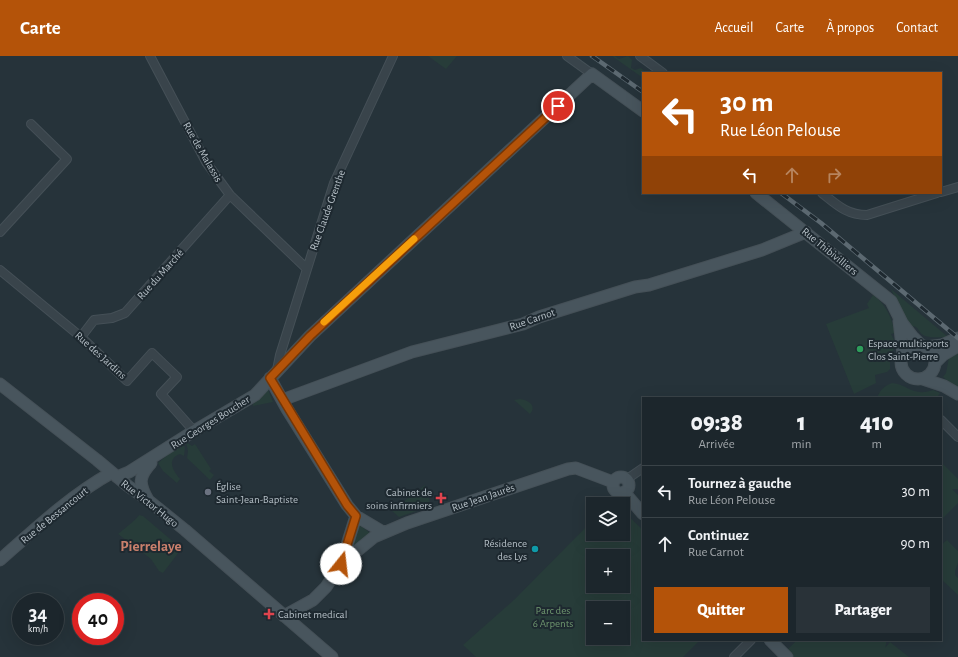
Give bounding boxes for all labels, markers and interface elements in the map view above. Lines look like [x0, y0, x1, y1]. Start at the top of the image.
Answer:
text: Carte [20, 19, 61, 38]
text: Accueil [714, 21, 753, 35]
text: Carte [775, 21, 804, 35]
text: À propos [826, 21, 874, 35]
text: Contact [896, 21, 938, 35]
icon: left [654, 88, 706, 140]
pin [541, 89, 575, 123]
text: 30 m [720, 89, 773, 117]
icon: arrive [547, 95, 569, 117]
street label: Rue de Malassis [181, 120, 224, 184]
text: Rue Léon Pelouse [720, 122, 841, 140]
icon: left [739, 164, 761, 186]
icon: ahead [781, 164, 803, 186]
icon: right [823, 164, 845, 186]
street label: Rue Claude Grenthe [308, 168, 347, 252]
street label: Rue Thibivilliers [800, 226, 860, 277]
street label: Rue du Marché [135, 247, 186, 302]
street label: Rue Carnot [508, 306, 557, 332]
street label: Rue des Jardins [73, 330, 128, 381]
place label: Espace multisports Clos Saint-Pierre [868, 338, 949, 362]
marker: Espace multisports Clos Saint-Pierre [855, 344, 865, 354]
street label: Rue Georges Boucher [169, 394, 252, 451]
text: 09:38 [690, 411, 743, 435]
text: 1 [797, 411, 806, 435]
text: 410 [860, 411, 894, 435]
text: Arrivée [698, 438, 735, 451]
text: min [791, 438, 811, 451]
text: m [872, 438, 882, 451]
text: Tournez à gauche [688, 476, 791, 491]
street label: Rue Victor Hugo [119, 478, 180, 529]
place label: Église Saint-Jean-Baptiste [216, 480, 298, 505]
icon: left [654, 481, 676, 503]
street label: Rue Jean Jaurès [450, 482, 516, 513]
text: 30 m [901, 484, 930, 499]
street label: Rue de Bessancourt [19, 485, 90, 546]
marker: Église Saint-Jean-Baptiste [203, 487, 213, 497]
place label: Cabinet de soins infirmiers [366, 487, 432, 511]
marker: Cabinet de soins infirmiers [435, 492, 447, 504]
text: Rue Léon Pelouse [688, 494, 775, 507]
map controls [586, 497, 630, 645]
button: layers [586, 497, 630, 541]
text: Continuez [688, 528, 749, 543]
icon: ahead [654, 533, 676, 555]
text: 90 m [901, 536, 930, 551]
place label: Résidence des Lys [484, 538, 527, 562]
district label: Pierrelaye [120, 539, 182, 554]
position arrow [320, 543, 362, 585]
marker: Résidence des Lys [530, 544, 540, 554]
text: Rue Carnot [688, 546, 744, 559]
button: + [586, 549, 630, 593]
button: Quitter [654, 587, 788, 633]
button: Partager [796, 587, 930, 633]
speed limit sign: 40 [72, 593, 124, 645]
button: − [586, 601, 630, 645]
text: 34 [29, 604, 47, 624]
park label: Parc des 6 Arpents [533, 605, 573, 629]
marker: Cabinet medical [263, 608, 275, 620]
place label: Cabinet medical [278, 609, 347, 620]
text: km/h [28, 624, 48, 634]

